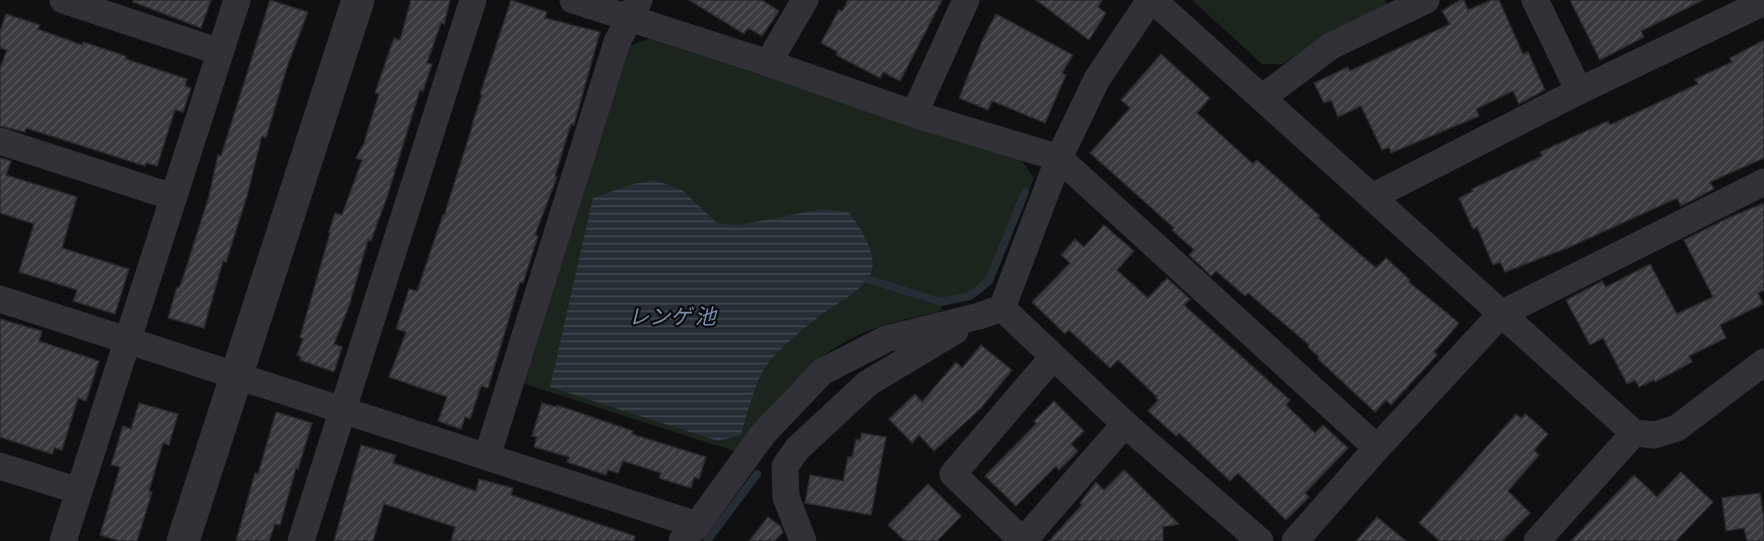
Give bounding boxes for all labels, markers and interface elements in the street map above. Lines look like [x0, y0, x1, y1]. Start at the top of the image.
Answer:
water label: レンゲ 池 [628, 305, 718, 330]

